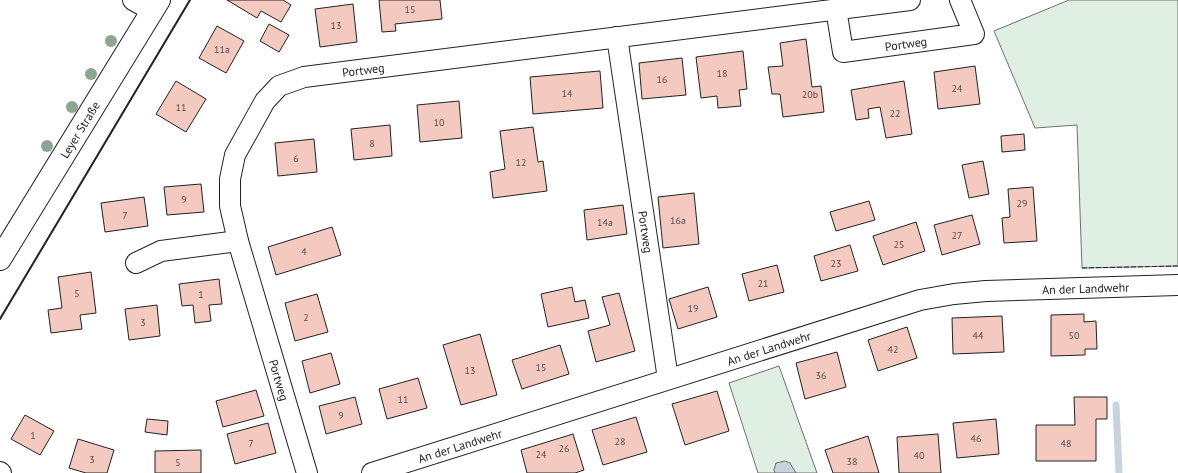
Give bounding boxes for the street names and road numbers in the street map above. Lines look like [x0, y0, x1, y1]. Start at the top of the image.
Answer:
street label: Portweg [884, 33, 928, 54]
street label: Portweg [341, 59, 385, 80]
street label: Leyer Straße [56, 98, 103, 161]
street label: Portweg [636, 210, 657, 254]
street label: An der Landwehr [1042, 279, 1129, 297]
street label: An der Landwehr [725, 327, 813, 368]
street label: Portweg [266, 358, 292, 402]
street label: An der Landwehr [416, 425, 504, 466]

